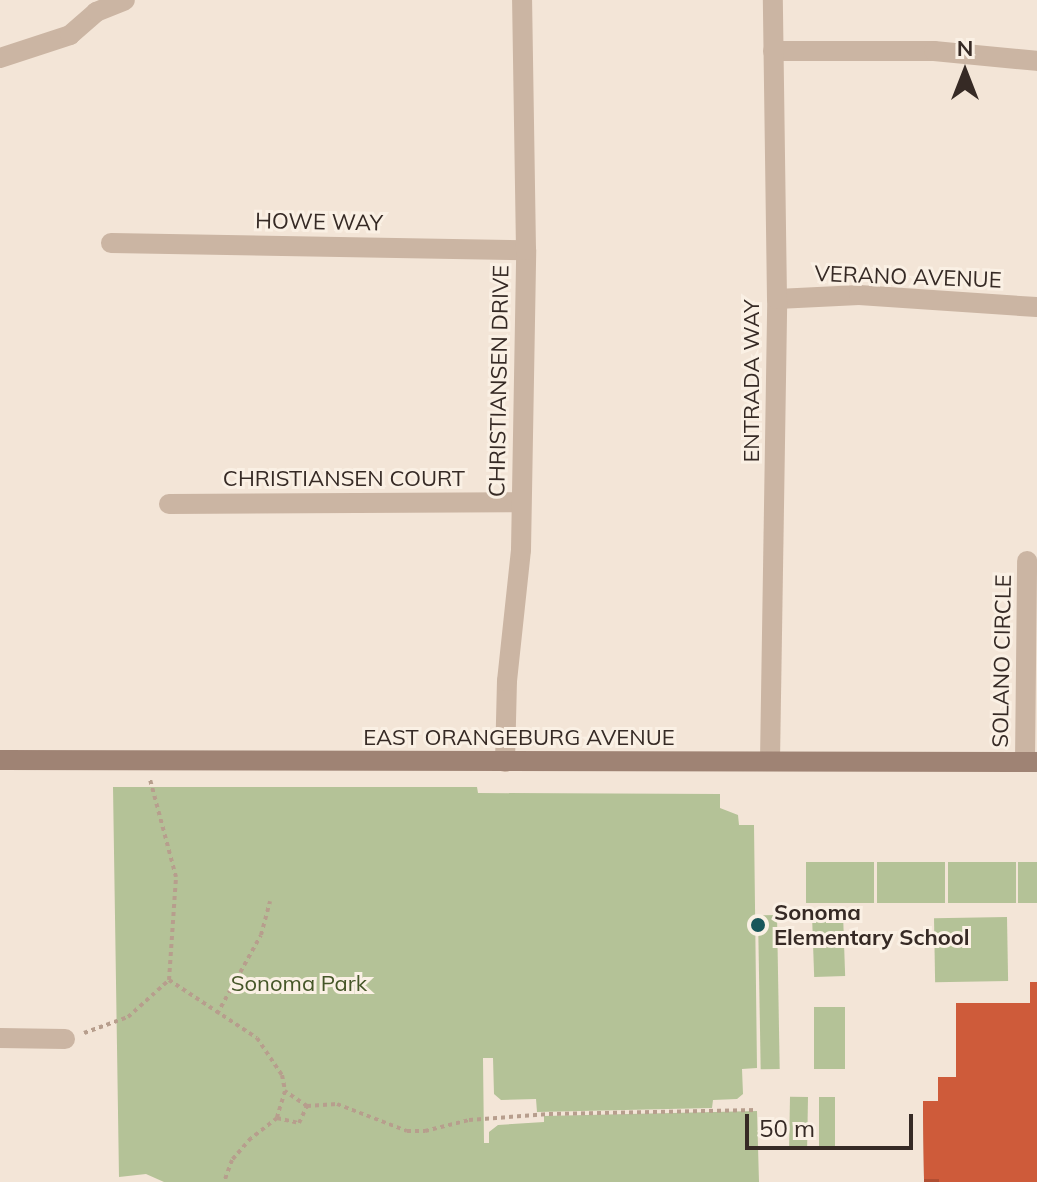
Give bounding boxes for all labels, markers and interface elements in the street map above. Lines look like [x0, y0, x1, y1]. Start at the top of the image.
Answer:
north arrow [925, 32, 1005, 112]
text: N [957, 34, 973, 62]
street label: HOWE WAY [255, 208, 383, 236]
street label: VERANO AVENUE [814, 261, 1002, 293]
street label: CHRISTIANSEN DRIVE [484, 265, 514, 497]
street label: ENTRADA WAY [739, 299, 765, 463]
street label: CHRISTIANSEN COURT [223, 466, 465, 492]
street label: SOLANO CIRCLE [987, 574, 1017, 748]
street label: EAST ORANGEBURG AVENUE [363, 725, 675, 751]
place label: Sonoma Elementary School [774, 899, 970, 950]
marker: Sonoma Elementary School [749, 916, 767, 934]
park label: Sonoma Park [231, 971, 367, 997]
scale bar [749, 1098, 917, 1148]
text: 50 m [759, 1113, 815, 1143]

